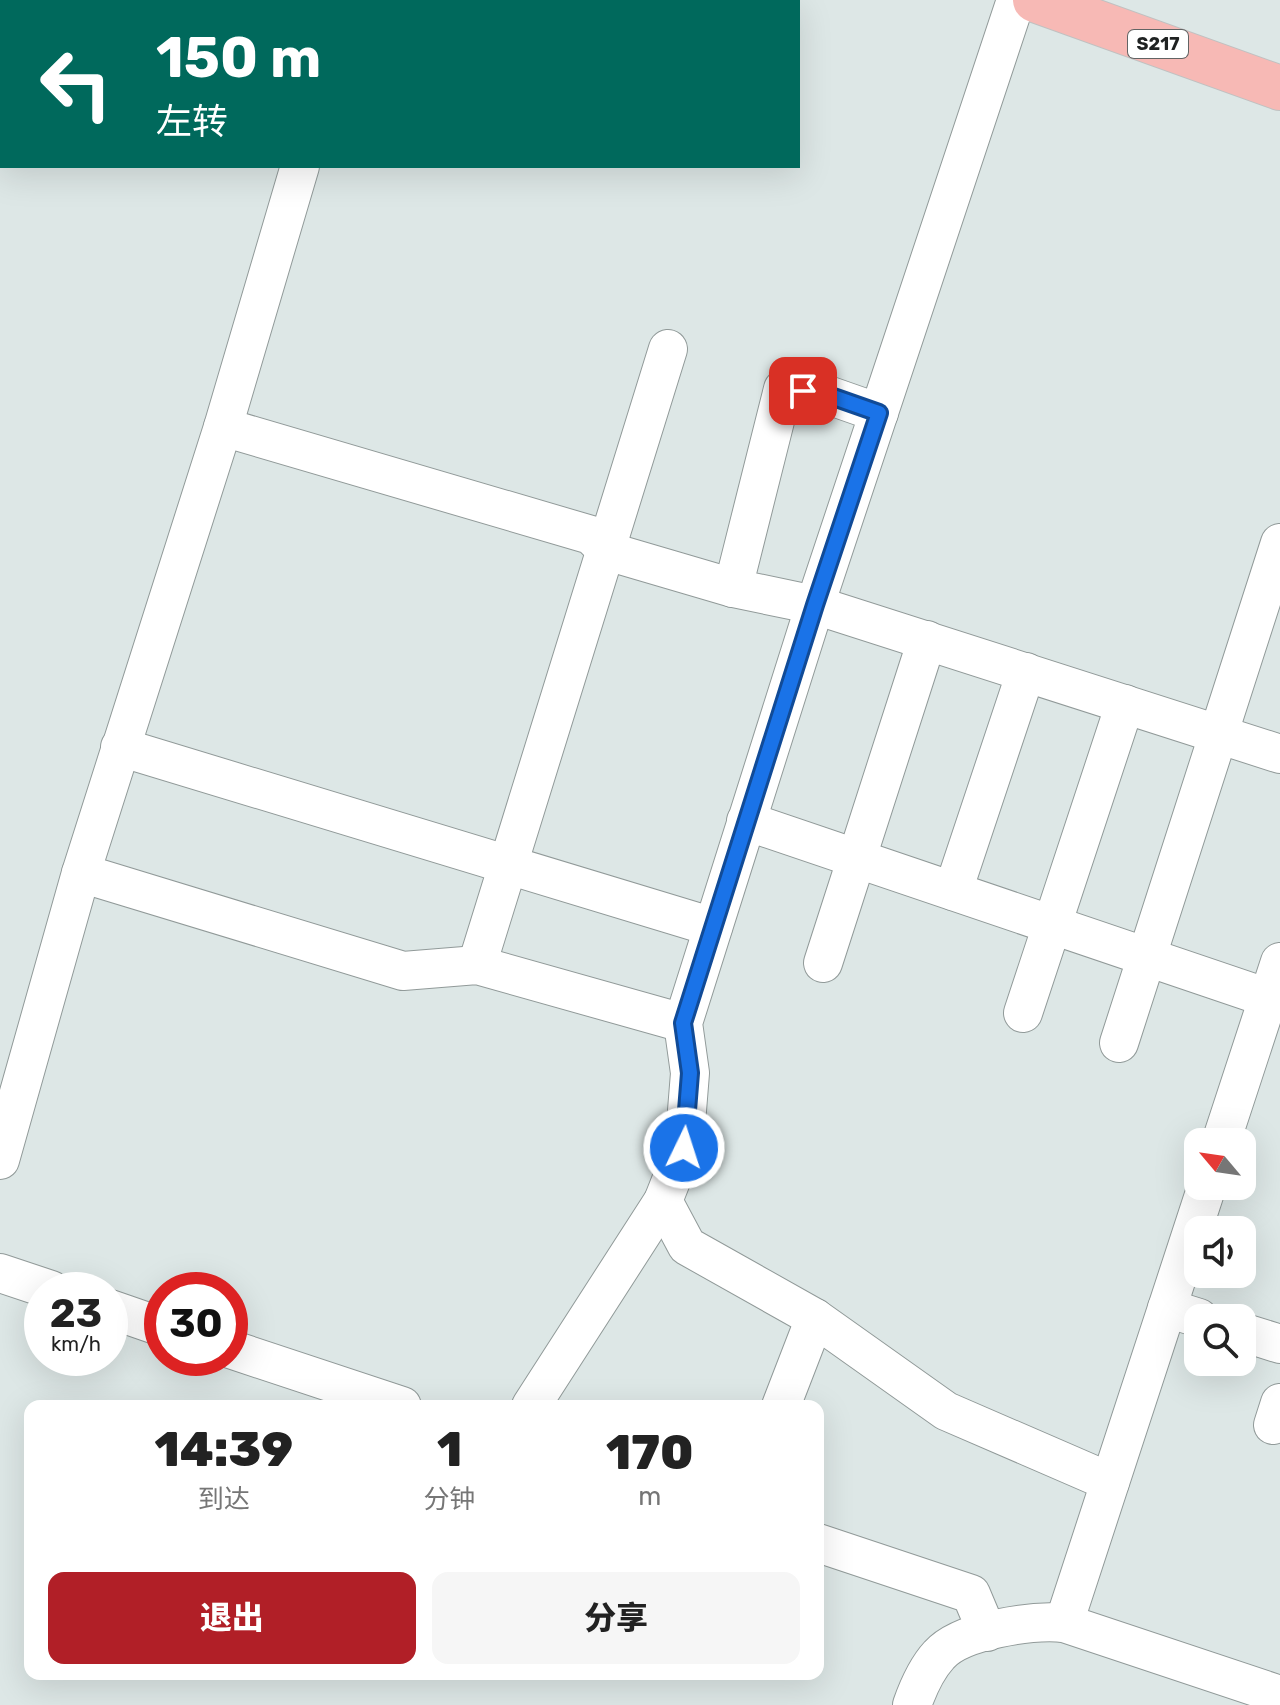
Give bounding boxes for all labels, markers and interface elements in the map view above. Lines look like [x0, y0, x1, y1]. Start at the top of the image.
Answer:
text: 150 m [156, 25, 321, 91]
road number: S217 [1128, 30, 1188, 58]
icon: left [24, 32, 128, 136]
text: 左转 [156, 100, 228, 143]
pin [769, 357, 837, 425]
icon: arrive [781, 369, 825, 413]
position arrow [642, 1106, 726, 1190]
north arrow [1184, 1128, 1256, 1200]
map controls [1184, 1128, 1256, 1376]
button: sound [1184, 1216, 1256, 1288]
speed limit sign: 30 [144, 1272, 248, 1376]
text: 23 [50, 1290, 102, 1337]
button: search [1184, 1304, 1256, 1376]
text: km/h [51, 1332, 101, 1356]
text: 14:39 [154, 1421, 293, 1478]
text: 1 [437, 1421, 462, 1478]
text: 170 [606, 1424, 694, 1481]
text: m [638, 1481, 661, 1512]
text: 到达 [198, 1484, 250, 1515]
text: 分钟 [424, 1484, 476, 1515]
button: 退出 [48, 1572, 416, 1664]
button: 分享 [432, 1572, 800, 1664]

